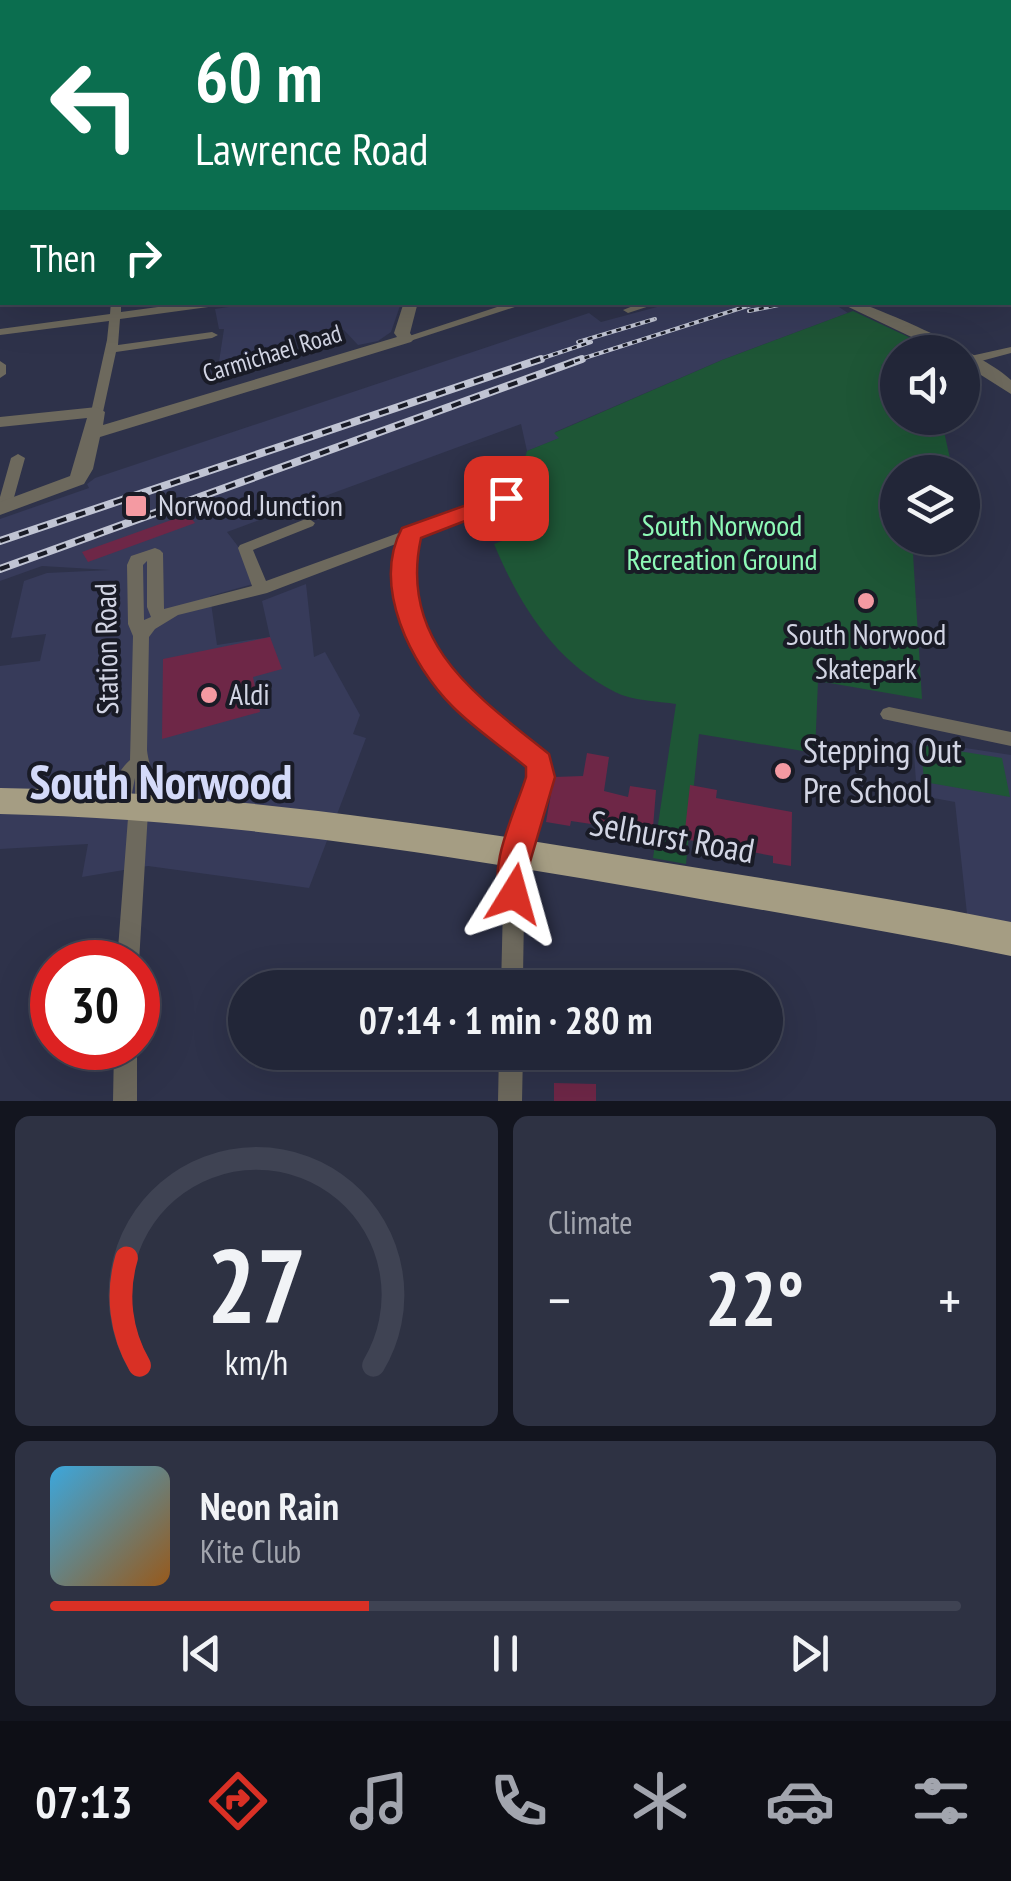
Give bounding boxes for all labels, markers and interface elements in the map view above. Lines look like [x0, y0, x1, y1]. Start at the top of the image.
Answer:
text: 60 m [195, 31, 323, 121]
icon: left [30, 40, 160, 170]
text: Lawrence Road [195, 119, 428, 177]
icon: right [116, 230, 171, 285]
text: Then [30, 233, 96, 282]
street label: Carmichael Road [199, 317, 345, 389]
map controls [880, 335, 980, 555]
button: sound [880, 335, 980, 435]
button: layers [880, 455, 980, 555]
pin [464, 456, 549, 541]
icon: arrive [479, 471, 534, 526]
place label: Norwood Junction [158, 485, 343, 524]
marker: Norwood Junction [123, 493, 149, 519]
park label: South Norwood Recreation Ground [626, 505, 818, 578]
street label: Station Road [85, 583, 126, 715]
marker: South Norwood Skatepark [855, 590, 877, 612]
place label: South Norwood Skatepark [786, 614, 946, 687]
place label: Aldi [229, 674, 270, 713]
marker: Aldi [198, 684, 220, 706]
place label: Stepping Out Pre School [803, 727, 962, 813]
district label: South Norwood [30, 750, 292, 812]
marker: Stepping Out Pre School [772, 760, 794, 782]
street label: Selhurst Road [586, 799, 758, 873]
position arrow [462, 842, 566, 946]
speed limit sign: 30 [30, 940, 160, 1070]
text: 07:14 · 1 min · 280 m [359, 995, 652, 1044]
text: Climate [548, 1201, 632, 1243]
text: 27 [207, 1217, 306, 1352]
text: 22° [705, 1250, 804, 1347]
text: − [548, 1264, 571, 1335]
text: + [938, 1264, 961, 1335]
text: km/h [225, 1339, 288, 1385]
text: Neon Rain [200, 1481, 339, 1530]
text: Kite Club [200, 1530, 301, 1572]
icon: previous [174, 1626, 229, 1681]
icon: pause [478, 1626, 533, 1681]
icon: next [782, 1626, 837, 1681]
icon: directions [203, 1766, 273, 1836]
icon: music [344, 1766, 414, 1836]
icon: phone [484, 1766, 554, 1836]
icon: climate [625, 1766, 695, 1836]
icon: car [765, 1766, 835, 1836]
icon: filters [906, 1766, 976, 1836]
text: 07:13 [35, 1772, 133, 1830]

